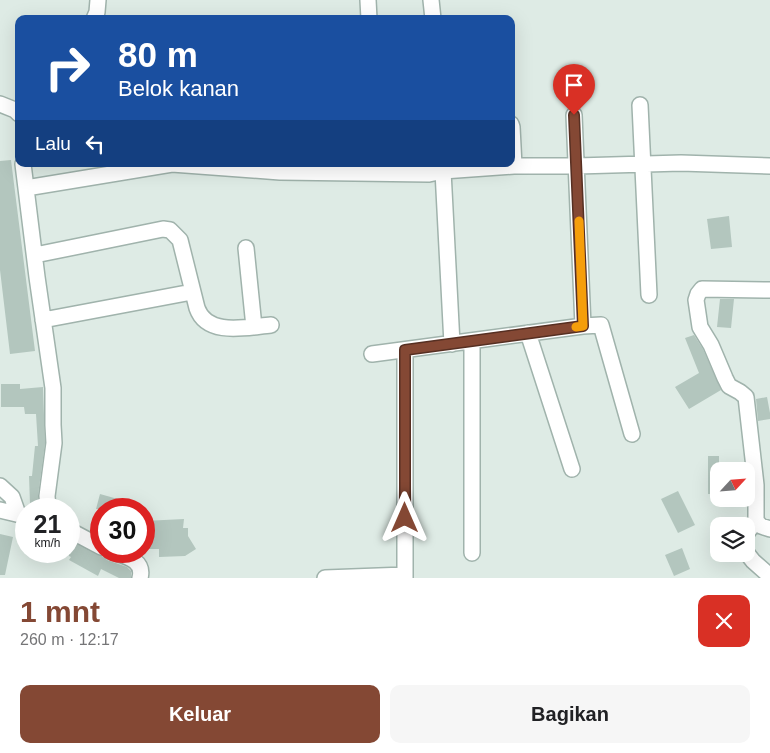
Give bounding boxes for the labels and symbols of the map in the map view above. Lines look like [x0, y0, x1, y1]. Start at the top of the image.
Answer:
pin [553, 64, 595, 115]
north arrow [710, 462, 755, 508]
position arrow [378, 491, 430, 543]
speed limit sign: 30 [90, 498, 155, 563]

